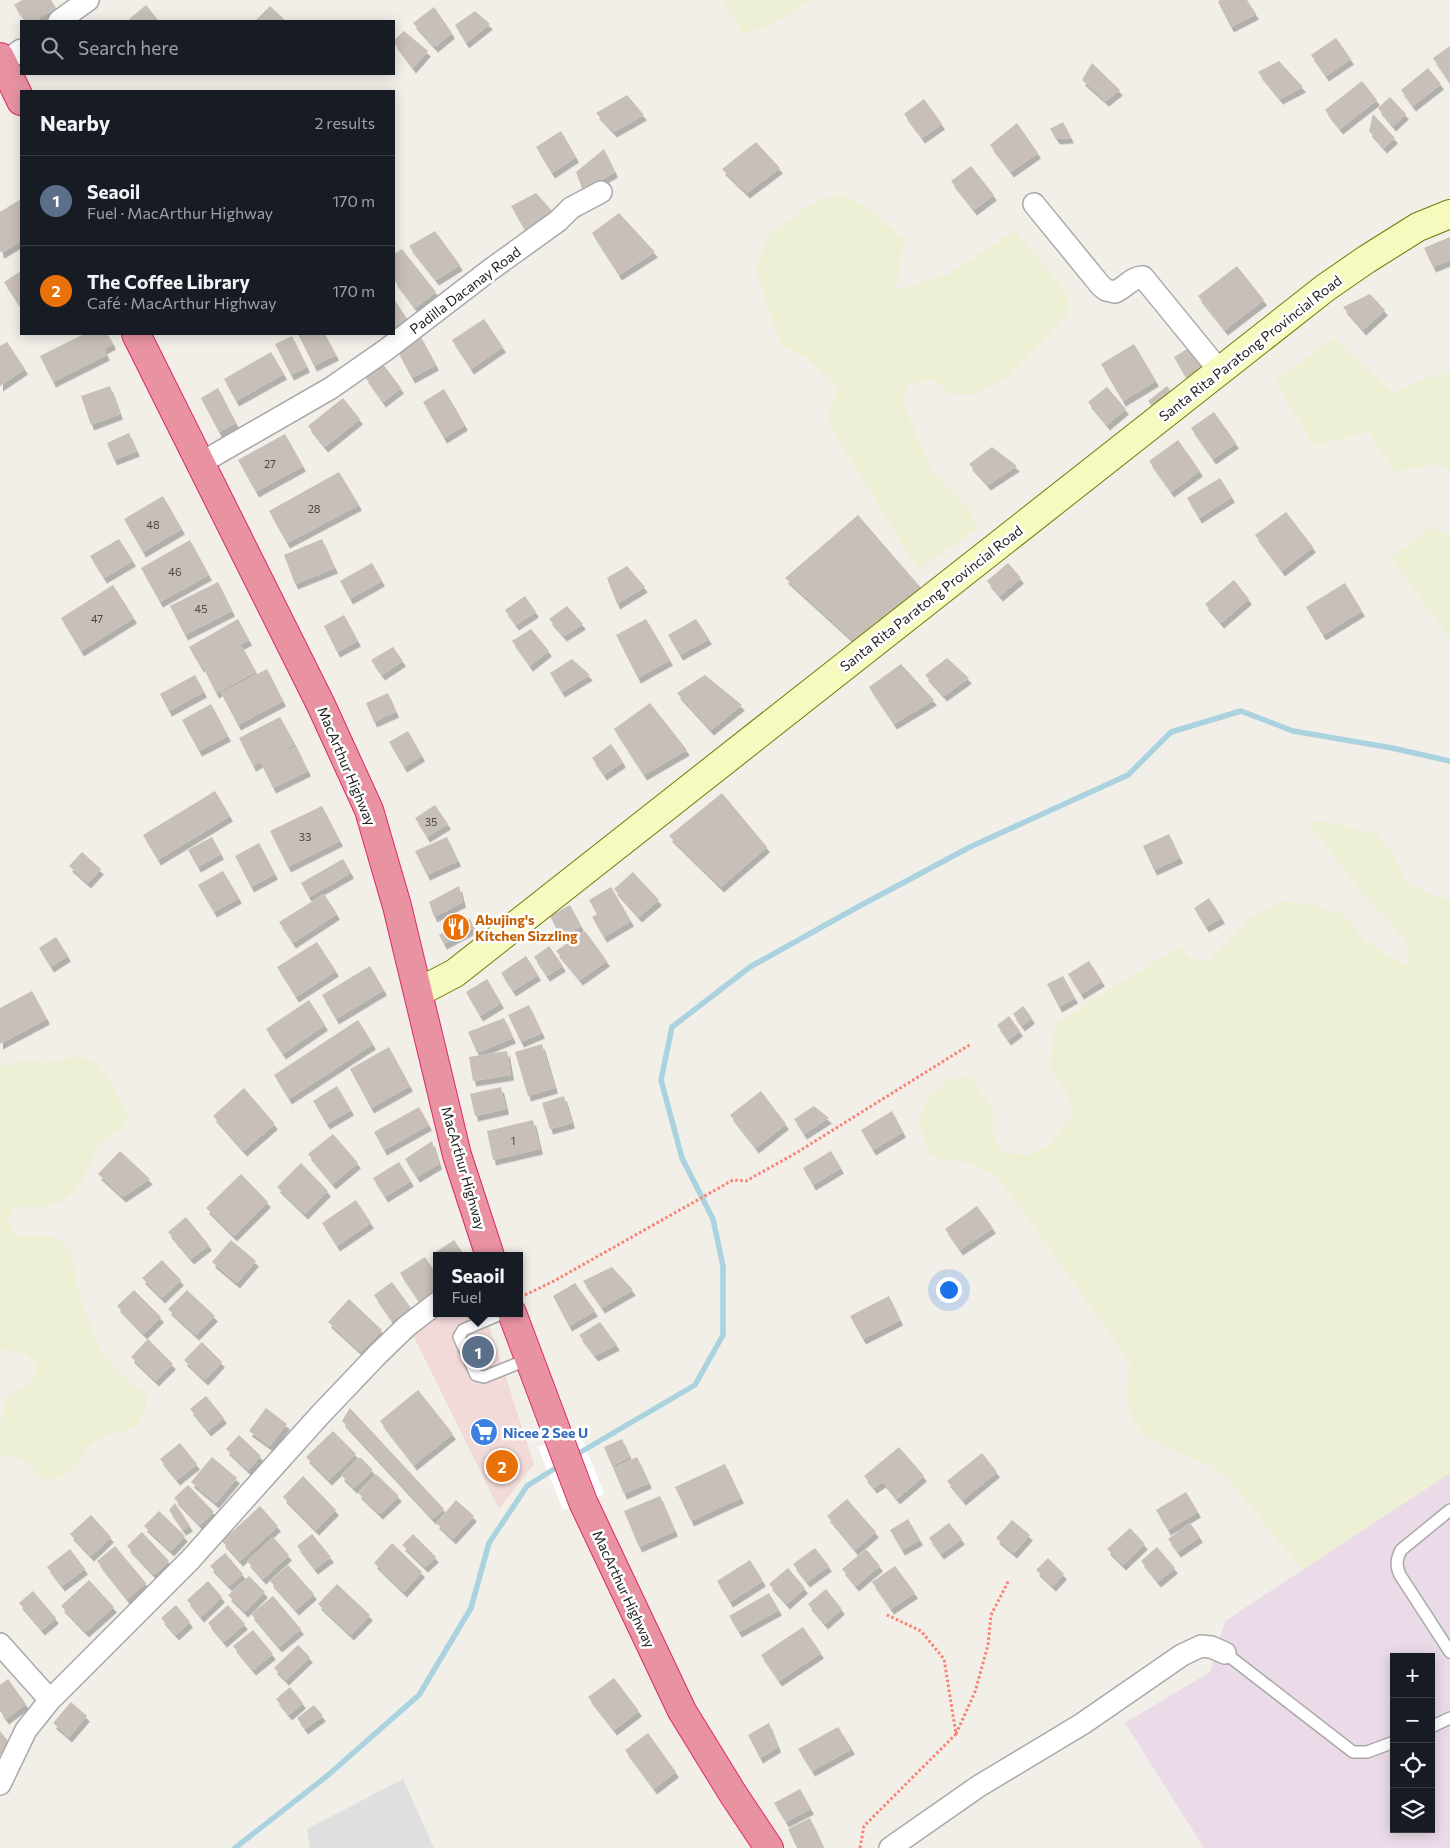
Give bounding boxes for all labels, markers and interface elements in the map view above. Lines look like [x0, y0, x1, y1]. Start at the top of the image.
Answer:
search box [20, 20, 395, 75]
icon: search [38, 34, 66, 62]
text: Search here [78, 36, 178, 59]
text: Nearby [40, 110, 110, 135]
text: 2 results [314, 113, 375, 132]
text: Seaoil [87, 180, 140, 203]
text: 1 [52, 191, 60, 210]
text: 170 m [332, 191, 375, 210]
text: Fuel · MacArthur Highway [87, 203, 273, 222]
street label: Padilla Dacanay Road [406, 243, 524, 337]
text: The Coffee Library [87, 270, 250, 293]
street label: Santa Rita Paratong Provincial Road [1155, 271, 1345, 425]
text: 2 [51, 281, 61, 300]
text: 170 m [332, 281, 375, 300]
text: Café · MacArthur Highway [87, 293, 276, 312]
house number: 27 [264, 457, 276, 470]
house number: 28 [308, 502, 321, 515]
house number: 48 [146, 518, 160, 531]
street label: Santa Rita Paratong Provincial Road [836, 521, 1026, 675]
house number: 46 [168, 565, 182, 578]
house number: 45 [195, 602, 207, 615]
house number: 47 [91, 612, 103, 625]
street label: MacArthur Highway [314, 704, 380, 828]
house number: 35 [425, 815, 437, 828]
house number: 33 [299, 830, 311, 843]
place label: Abujing's Kitchen Sizzling [475, 911, 578, 944]
restaurant icon: Abujing's Kitchen Sizzling [441, 912, 471, 942]
street label: MacArthur Highway [438, 1104, 490, 1232]
house number: 1 [511, 1134, 515, 1147]
popup [433, 1252, 523, 1317]
text: Seaoil [451, 1264, 505, 1287]
your location [936, 1277, 962, 1303]
text: Fuel [451, 1287, 482, 1306]
pin: 1 [462, 1333, 494, 1371]
supermarket icon: Nicee 2 See U [469, 1417, 499, 1447]
place label: Nicee 2 See U [503, 1424, 588, 1441]
pin: 2 [486, 1447, 518, 1485]
street label: MacArthur Highway [589, 1528, 659, 1650]
map controls [1390, 1653, 1435, 1833]
button: + [1390, 1653, 1435, 1698]
button: − [1390, 1698, 1435, 1743]
button: locate [1390, 1743, 1435, 1788]
button: layers [1390, 1788, 1435, 1833]

